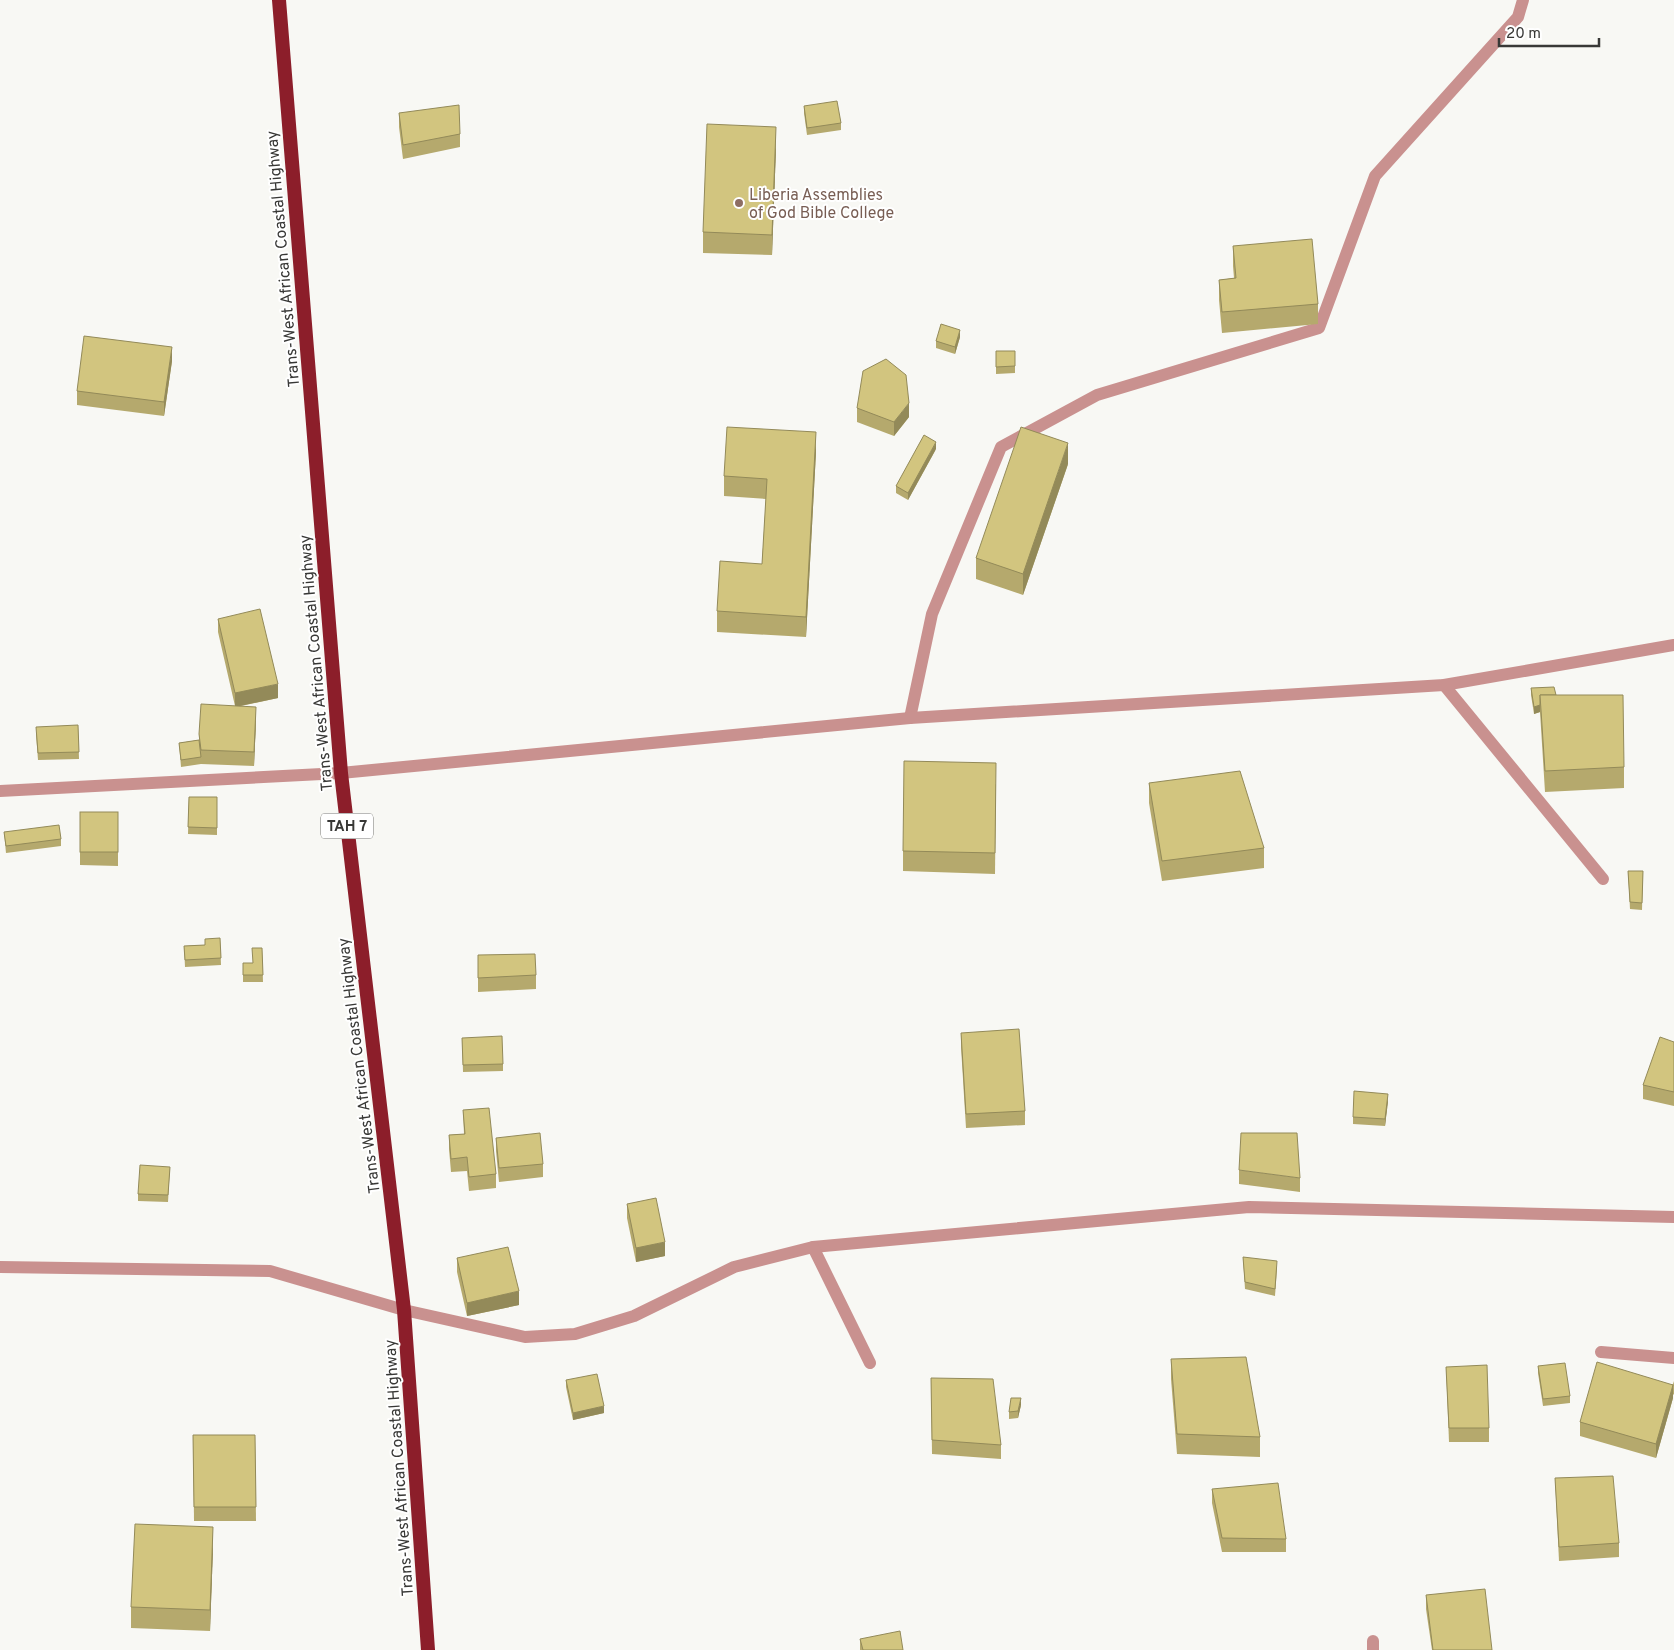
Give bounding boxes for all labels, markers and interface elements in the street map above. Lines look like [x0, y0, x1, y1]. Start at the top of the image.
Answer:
scale bar [1499, 15, 1599, 47]
text: 20 m [1506, 25, 1541, 44]
street label: Trans-West African Coastal Highway [263, 130, 305, 388]
place label: Liberia Assemblies of God Bible College [749, 186, 894, 224]
marker: Liberia Assemblies of God Bible College [733, 197, 745, 209]
street label: Trans-West African Coastal Highway [296, 534, 338, 792]
road number: TAH 7 [321, 814, 373, 838]
street label: Trans-West African Coastal Highway [334, 937, 386, 1195]
street label: Trans-West African Coastal Highway [381, 1339, 419, 1597]

